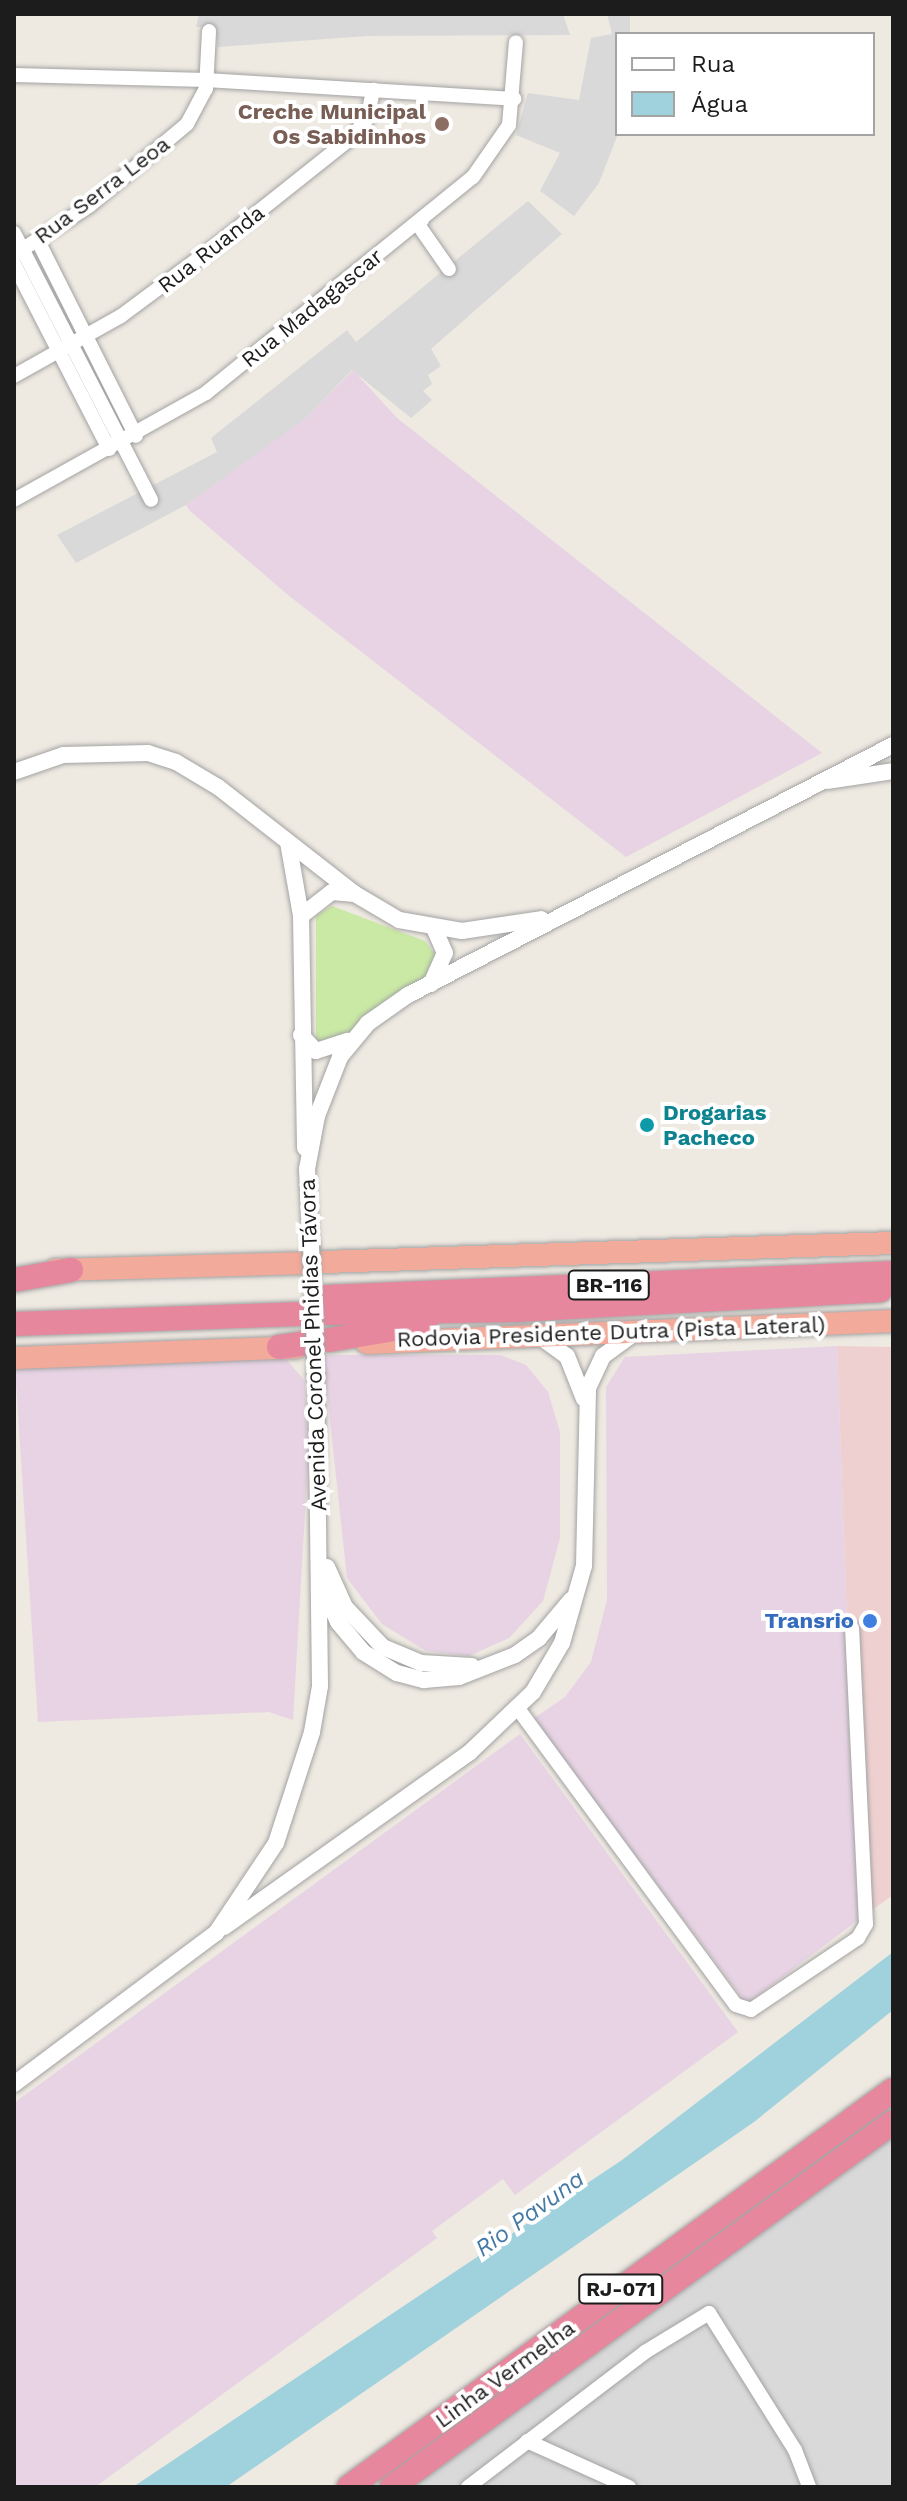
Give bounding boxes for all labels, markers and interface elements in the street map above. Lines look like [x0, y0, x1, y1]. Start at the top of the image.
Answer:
legend [615, 32, 875, 136]
text: Rua [691, 50, 735, 78]
text: Água [691, 90, 748, 118]
place label: Creche Municipal Os Sabidinhos [238, 98, 426, 150]
marker: Creche Municipal Os Sabidinhos [433, 115, 451, 133]
street label: Rua Serra Leoa [29, 130, 175, 250]
street label: Rua Ruanda [152, 199, 270, 299]
street label: Rua Madagascar [236, 243, 388, 373]
place label: Drogarias Pacheco [663, 1099, 766, 1150]
marker: Drogarias Pacheco [638, 1116, 656, 1134]
street label: Avenida Coronel Phidias Távora [294, 1177, 332, 1513]
road number: BR-116 [567, 1269, 651, 1301]
street label: Rodovia Presidente Dutra (Pista Lateral) [396, 1311, 826, 1353]
place label: Transrio [765, 1608, 854, 1634]
marker: Transrio [861, 1612, 879, 1630]
water label: Rio Pavuna [470, 2165, 590, 2263]
road number: RJ-071 [577, 2273, 665, 2305]
street label: Linha Vermelha [429, 2314, 581, 2434]

